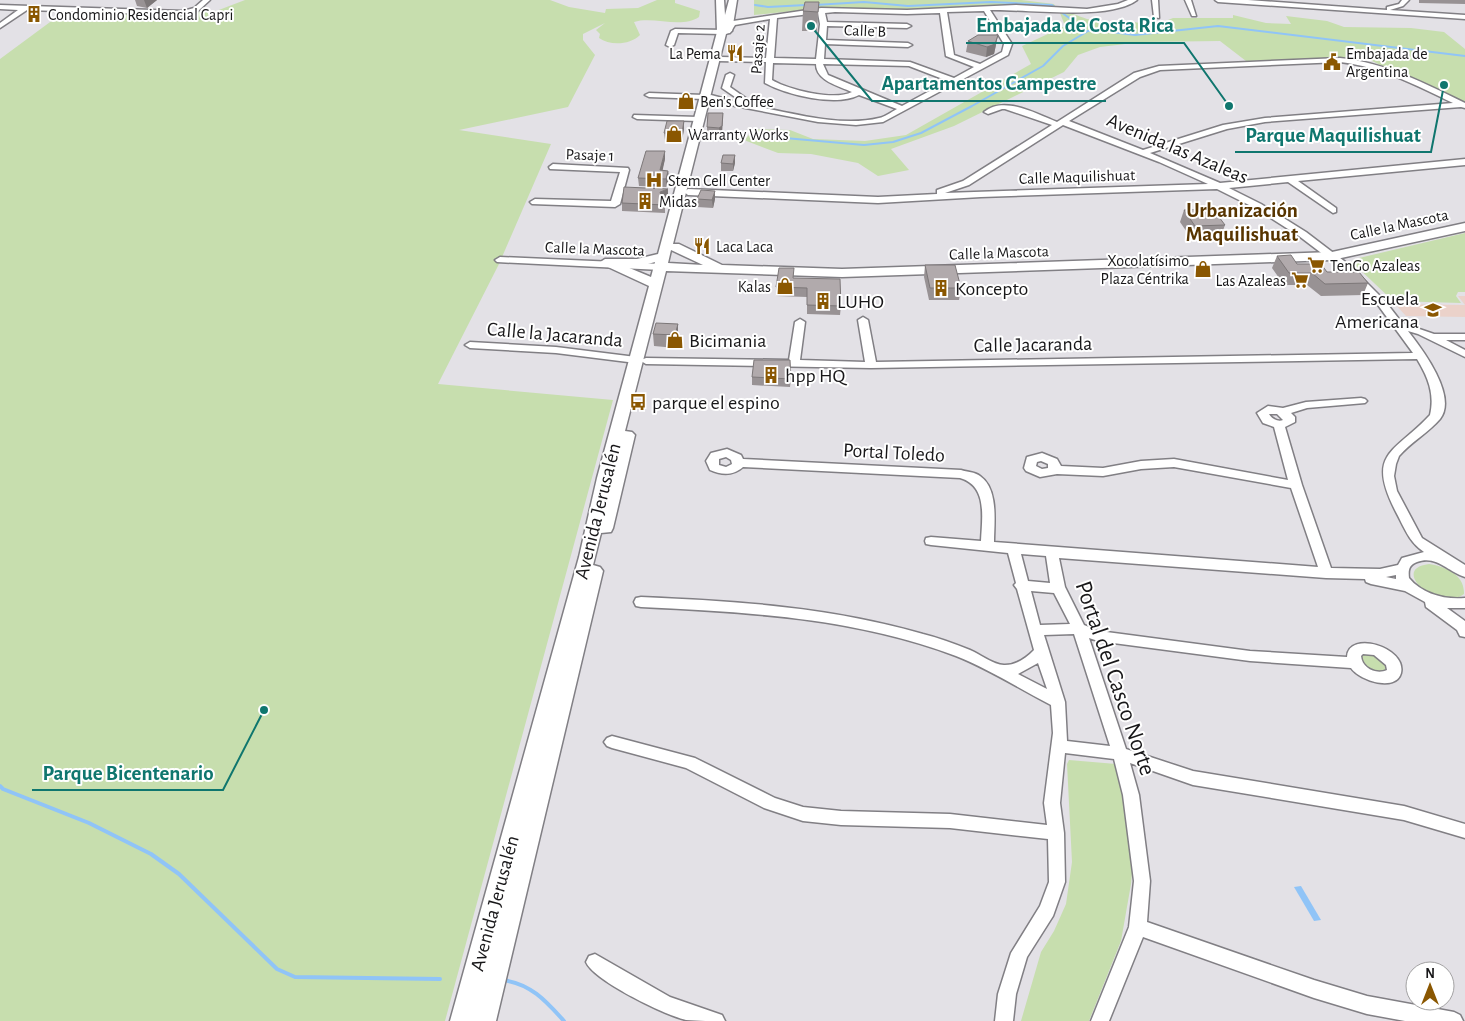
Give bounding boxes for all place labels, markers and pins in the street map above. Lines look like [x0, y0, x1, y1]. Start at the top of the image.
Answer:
building icon: Condominio Residencial Capri [24, 4, 44, 24]
place label: Condominio Residencial Capri [48, 7, 233, 23]
callout: Embajada de Costa Rica [966, 7, 1184, 43]
restaurant icon: La Pema [725, 43, 745, 63]
place label: La Pema [669, 46, 721, 62]
place label: Embajada de Argentina [1346, 46, 1428, 80]
public building icon: Embajada de Argentina [1322, 52, 1342, 72]
callout: Apartamentos Campestre [872, 65, 1106, 101]
shop icon: Ben's Coffee [676, 91, 696, 111]
place label: Ben's Coffee [700, 94, 774, 110]
callout: Parque Maquilishuat [1235, 116, 1431, 152]
shop icon: Warranty Works [664, 124, 684, 144]
place label: Warranty Works [688, 127, 789, 144]
hospital icon: Stem Cell Center [644, 170, 664, 190]
place label: Stem Cell Center [668, 173, 771, 189]
building icon: Midas [635, 191, 655, 211]
place label: Midas [659, 194, 697, 210]
restaurant icon: Laca Laca [692, 236, 712, 256]
place label: Laca Laca [716, 239, 774, 255]
place label: Xocolatísimo Plaza Céntrika [1101, 253, 1189, 287]
supermarket icon: TenGo Azaleas [1306, 255, 1326, 275]
place label: TenGo Azaleas [1330, 258, 1420, 274]
shop icon: Xocolatísimo Plaza Céntrika [1193, 259, 1213, 279]
supermarket icon: Las Azaleas [1290, 270, 1310, 290]
place label: Las Azaleas [1216, 273, 1286, 289]
shop icon: Kalas [775, 276, 795, 296]
building icon: Koncepto [931, 278, 951, 298]
place label: Kalas [738, 279, 771, 295]
place label: Koncepto [955, 279, 1028, 299]
place label: Escuela Americana [1335, 289, 1419, 332]
building icon: LUHO [813, 291, 833, 311]
place label: LUHO [837, 292, 884, 312]
school or university icon: Escuela Americana [1423, 300, 1443, 320]
shop icon: Bicimania [665, 330, 685, 350]
place label: Bicimania [689, 331, 767, 351]
building icon: hpp HQ [761, 365, 781, 385]
place label: hpp HQ [785, 366, 847, 386]
bus stop icon: parque el espino [628, 392, 648, 412]
place label: parque el espino [652, 393, 780, 413]
callout: Parque Bicentenario [32, 754, 223, 790]

